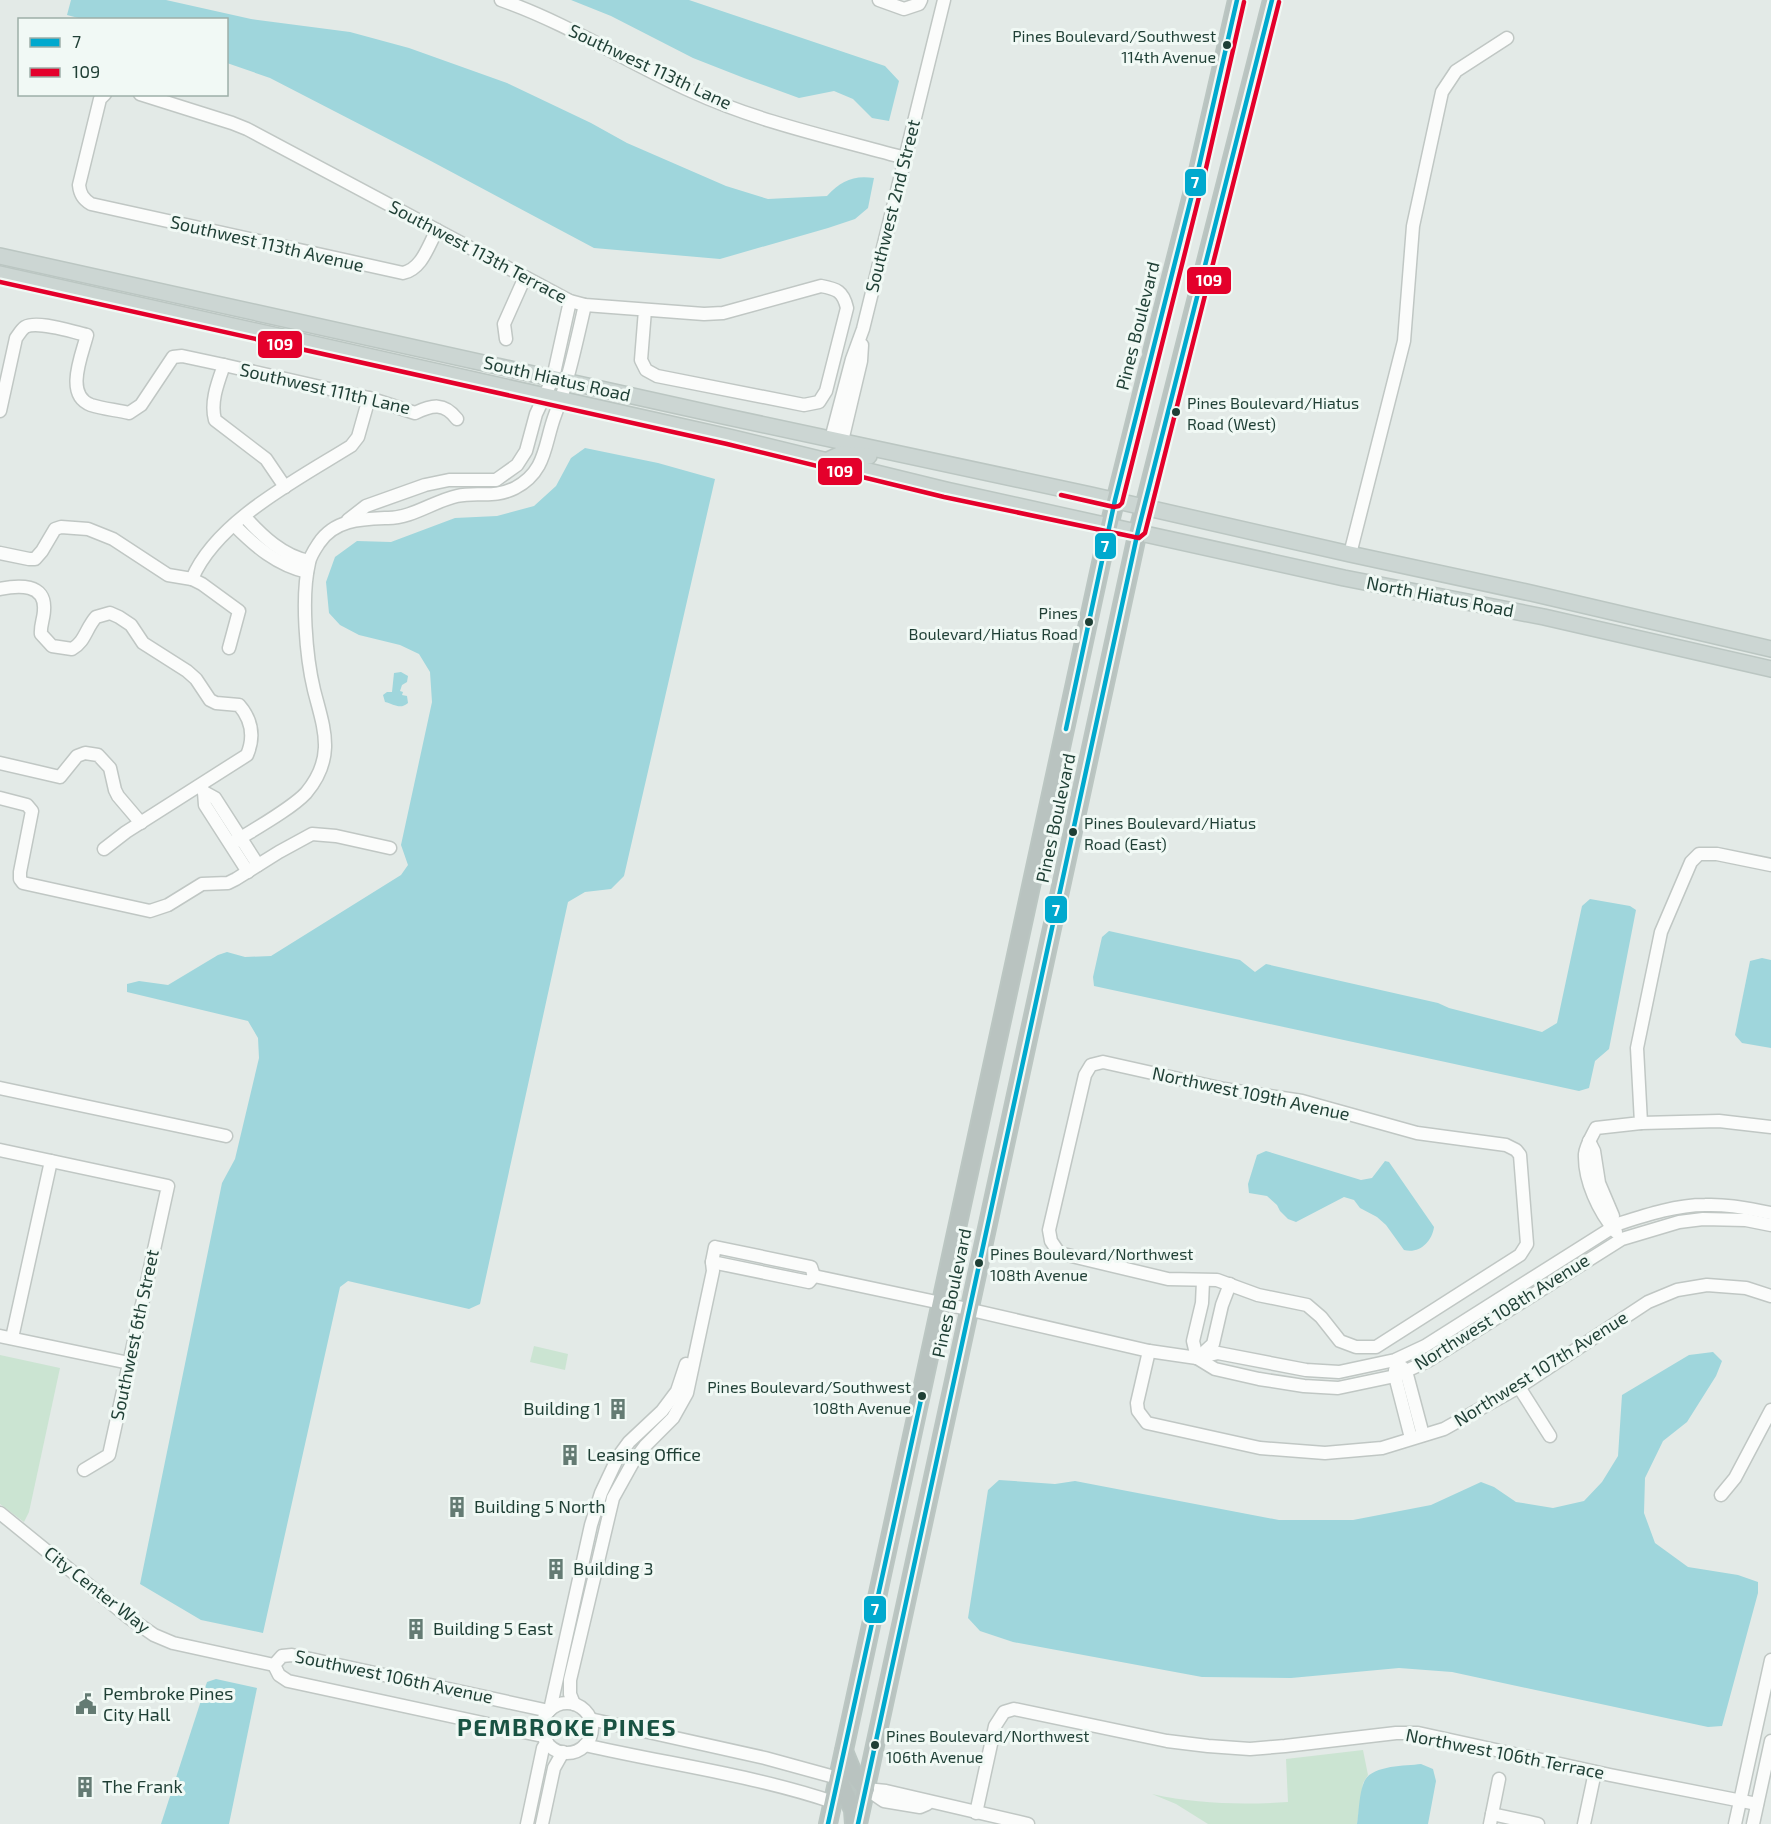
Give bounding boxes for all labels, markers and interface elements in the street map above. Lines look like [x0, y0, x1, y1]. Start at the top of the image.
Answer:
legend [18, 18, 228, 96]
street label: Southwest 113th Lane [565, 19, 735, 114]
place label: Pines Boulevard/Southwest 114th Avenue [1012, 26, 1216, 66]
text: 7 [72, 30, 81, 52]
marker: Pines Boulevard/Southwest 114th Avenue [1221, 39, 1233, 51]
text: 109 [72, 60, 100, 82]
street label: Southwest 2nd Street [860, 117, 924, 294]
line badge: 7 [1184, 168, 1207, 197]
text: 7 [1191, 172, 1200, 191]
street label: Southwest 113th Terrace [386, 195, 571, 307]
street label: Southwest 113th Avenue [168, 210, 366, 276]
street label: Pines Boulevard [1110, 259, 1164, 392]
line badge: 109 [1186, 266, 1232, 295]
text: 109 [1196, 270, 1222, 289]
line badge: 109 [257, 330, 303, 359]
text: 109 [267, 334, 293, 353]
street label: South Hiatus Road [482, 350, 633, 406]
street label: Southwest 111th Lane [238, 358, 413, 418]
place label: Pines Boulevard/Hiatus Road (West) [1187, 393, 1359, 433]
marker: Pines Boulevard/Hiatus Road (West) [1170, 406, 1182, 418]
line badge: 109 [817, 457, 863, 486]
text: 109 [827, 461, 853, 480]
line badge: 7 [1094, 532, 1117, 560]
text: 7 [1101, 536, 1110, 555]
street label: North Hiatus Road [1365, 571, 1516, 621]
place label: Pines Boulevard/Hiatus Road [908, 603, 1078, 643]
marker: Pines Boulevard/Hiatus Road [1083, 616, 1095, 628]
street label: Pines Boulevard [1031, 751, 1079, 884]
place label: Pines Boulevard/Hiatus Road (East) [1084, 813, 1256, 853]
marker: Pines Boulevard/Hiatus Road (East) [1067, 826, 1079, 838]
line badge: 7 [1044, 895, 1068, 924]
text: 7 [1052, 900, 1061, 919]
street label: Northwest 109th Avenue [1150, 1061, 1352, 1125]
street label: Pines Boulevard [927, 1226, 975, 1359]
place label: Pines Boulevard/Northwest 108th Avenue [990, 1244, 1193, 1284]
street label: Southwest 6th Street [105, 1247, 163, 1422]
street label: Northwest 108th Avenue [1410, 1248, 1593, 1374]
marker: Pines Boulevard/Northwest 108th Avenue [973, 1257, 985, 1269]
street label: Northwest 107th Avenue [1450, 1306, 1631, 1431]
place label: Pines Boulevard/Southwest 108th Avenue [707, 1377, 911, 1417]
marker: Pines Boulevard/Southwest 108th Avenue [916, 1390, 928, 1402]
place label: Building 1 [523, 1397, 601, 1419]
building icon: Building 1 [606, 1397, 630, 1421]
building icon: Leasing Office [558, 1443, 582, 1467]
place label: Leasing Office [587, 1443, 701, 1465]
building icon: Building 5 North [445, 1495, 469, 1519]
place label: Building 5 North [474, 1495, 606, 1517]
street label: City Center Way [40, 1541, 155, 1638]
building icon: Building 3 [544, 1557, 568, 1581]
place label: Building 3 [573, 1557, 654, 1579]
line badge: 7 [863, 1595, 887, 1624]
text: 7 [871, 1599, 880, 1618]
building icon: Building 5 East [404, 1617, 428, 1641]
place label: Building 5 East [433, 1617, 553, 1639]
street label: Southwest 106th Avenue [293, 1644, 495, 1708]
place label: Pembroke Pines City Hall [103, 1682, 233, 1725]
public building icon: Pembroke Pines City Hall [74, 1692, 98, 1716]
district label: PEMBROKE PINES [457, 1712, 677, 1741]
street label: Northwest 106th Terrace [1404, 1723, 1606, 1783]
place label: Pines Boulevard/Northwest 106th Avenue [886, 1726, 1089, 1766]
marker: Pines Boulevard/Northwest 106th Avenue [869, 1739, 881, 1751]
building icon: The Frank [73, 1775, 97, 1799]
place label: The Frank [102, 1775, 183, 1797]

